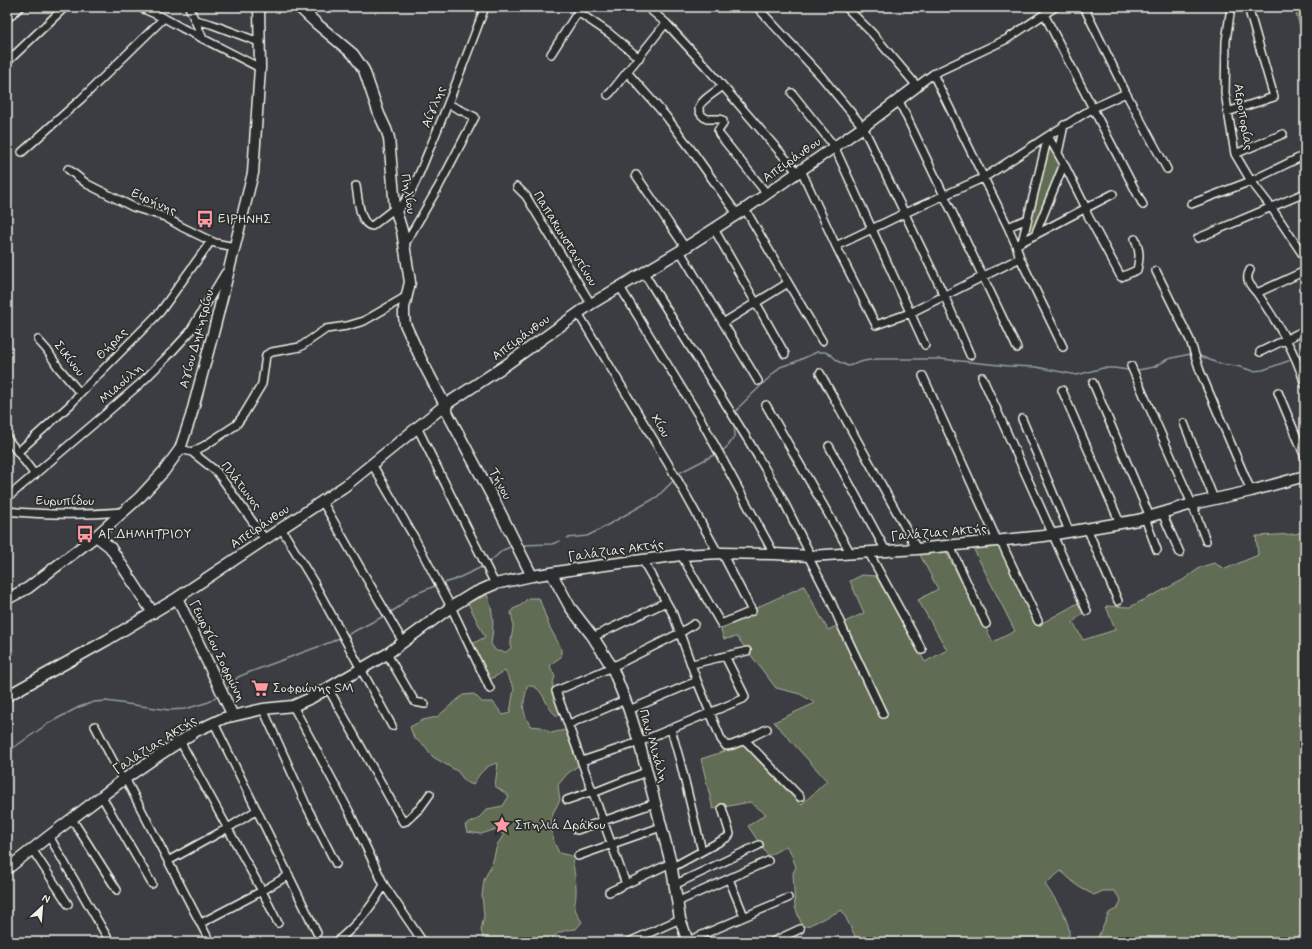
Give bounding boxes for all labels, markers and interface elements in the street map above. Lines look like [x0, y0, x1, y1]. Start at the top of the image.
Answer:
street label: Αεροπορίας [1229, 82, 1257, 152]
street label: Αίγλης [418, 83, 450, 130]
street label: Απειράνθου [759, 134, 825, 186]
street label: Πηλίου [396, 173, 420, 215]
street label: Ειρήνης [129, 184, 180, 220]
street label: Παπακωνσταντίνου [529, 188, 601, 290]
bus stop icon: ΕΙΡΗΝΗΣ [195, 209, 215, 229]
place label: ΕΙΡΗΝΗΣ [218, 211, 271, 228]
street label: Αγίου Δημητρίου [176, 288, 218, 390]
street label: Απειράνθου [489, 311, 554, 365]
street label: Θήρας [93, 324, 132, 364]
street label: Σικίνου [50, 338, 88, 380]
street label: Μιαούλη [96, 360, 146, 408]
street label: Χίου [646, 411, 674, 441]
street label: Πλάτωνος [217, 458, 265, 514]
street label: Τήνου [485, 465, 515, 503]
street label: Ευρυπίδου [36, 493, 94, 510]
street label: Απειράνθου [227, 501, 293, 553]
street label: Γαλάζιας Ακτής [890, 520, 988, 546]
bus stop icon: ΑΓ.ΔΗΜΗΤΡΙΟΥ [75, 524, 95, 544]
place label: ΑΓ.ΔΗΜΗΤΡΙΟΥ [98, 526, 191, 543]
street label: Γαλάζιας Ακτής [567, 536, 665, 566]
street label: Γεωργίου Σοφρώνη [185, 598, 249, 704]
supermarket icon: Σοφρώνης SM [250, 678, 270, 698]
place label: Σοφρώνης SM [273, 680, 354, 697]
street label: Παν. Μιχάλη [634, 707, 672, 785]
street label: Γαλάζιας Ακτής [110, 711, 200, 778]
place icon: Σπηλιά Δράκου [492, 815, 512, 835]
place label: Σπηλιά Δράκου [515, 817, 605, 834]
north arrow [22, 887, 62, 927]
text: N [40, 891, 52, 907]

